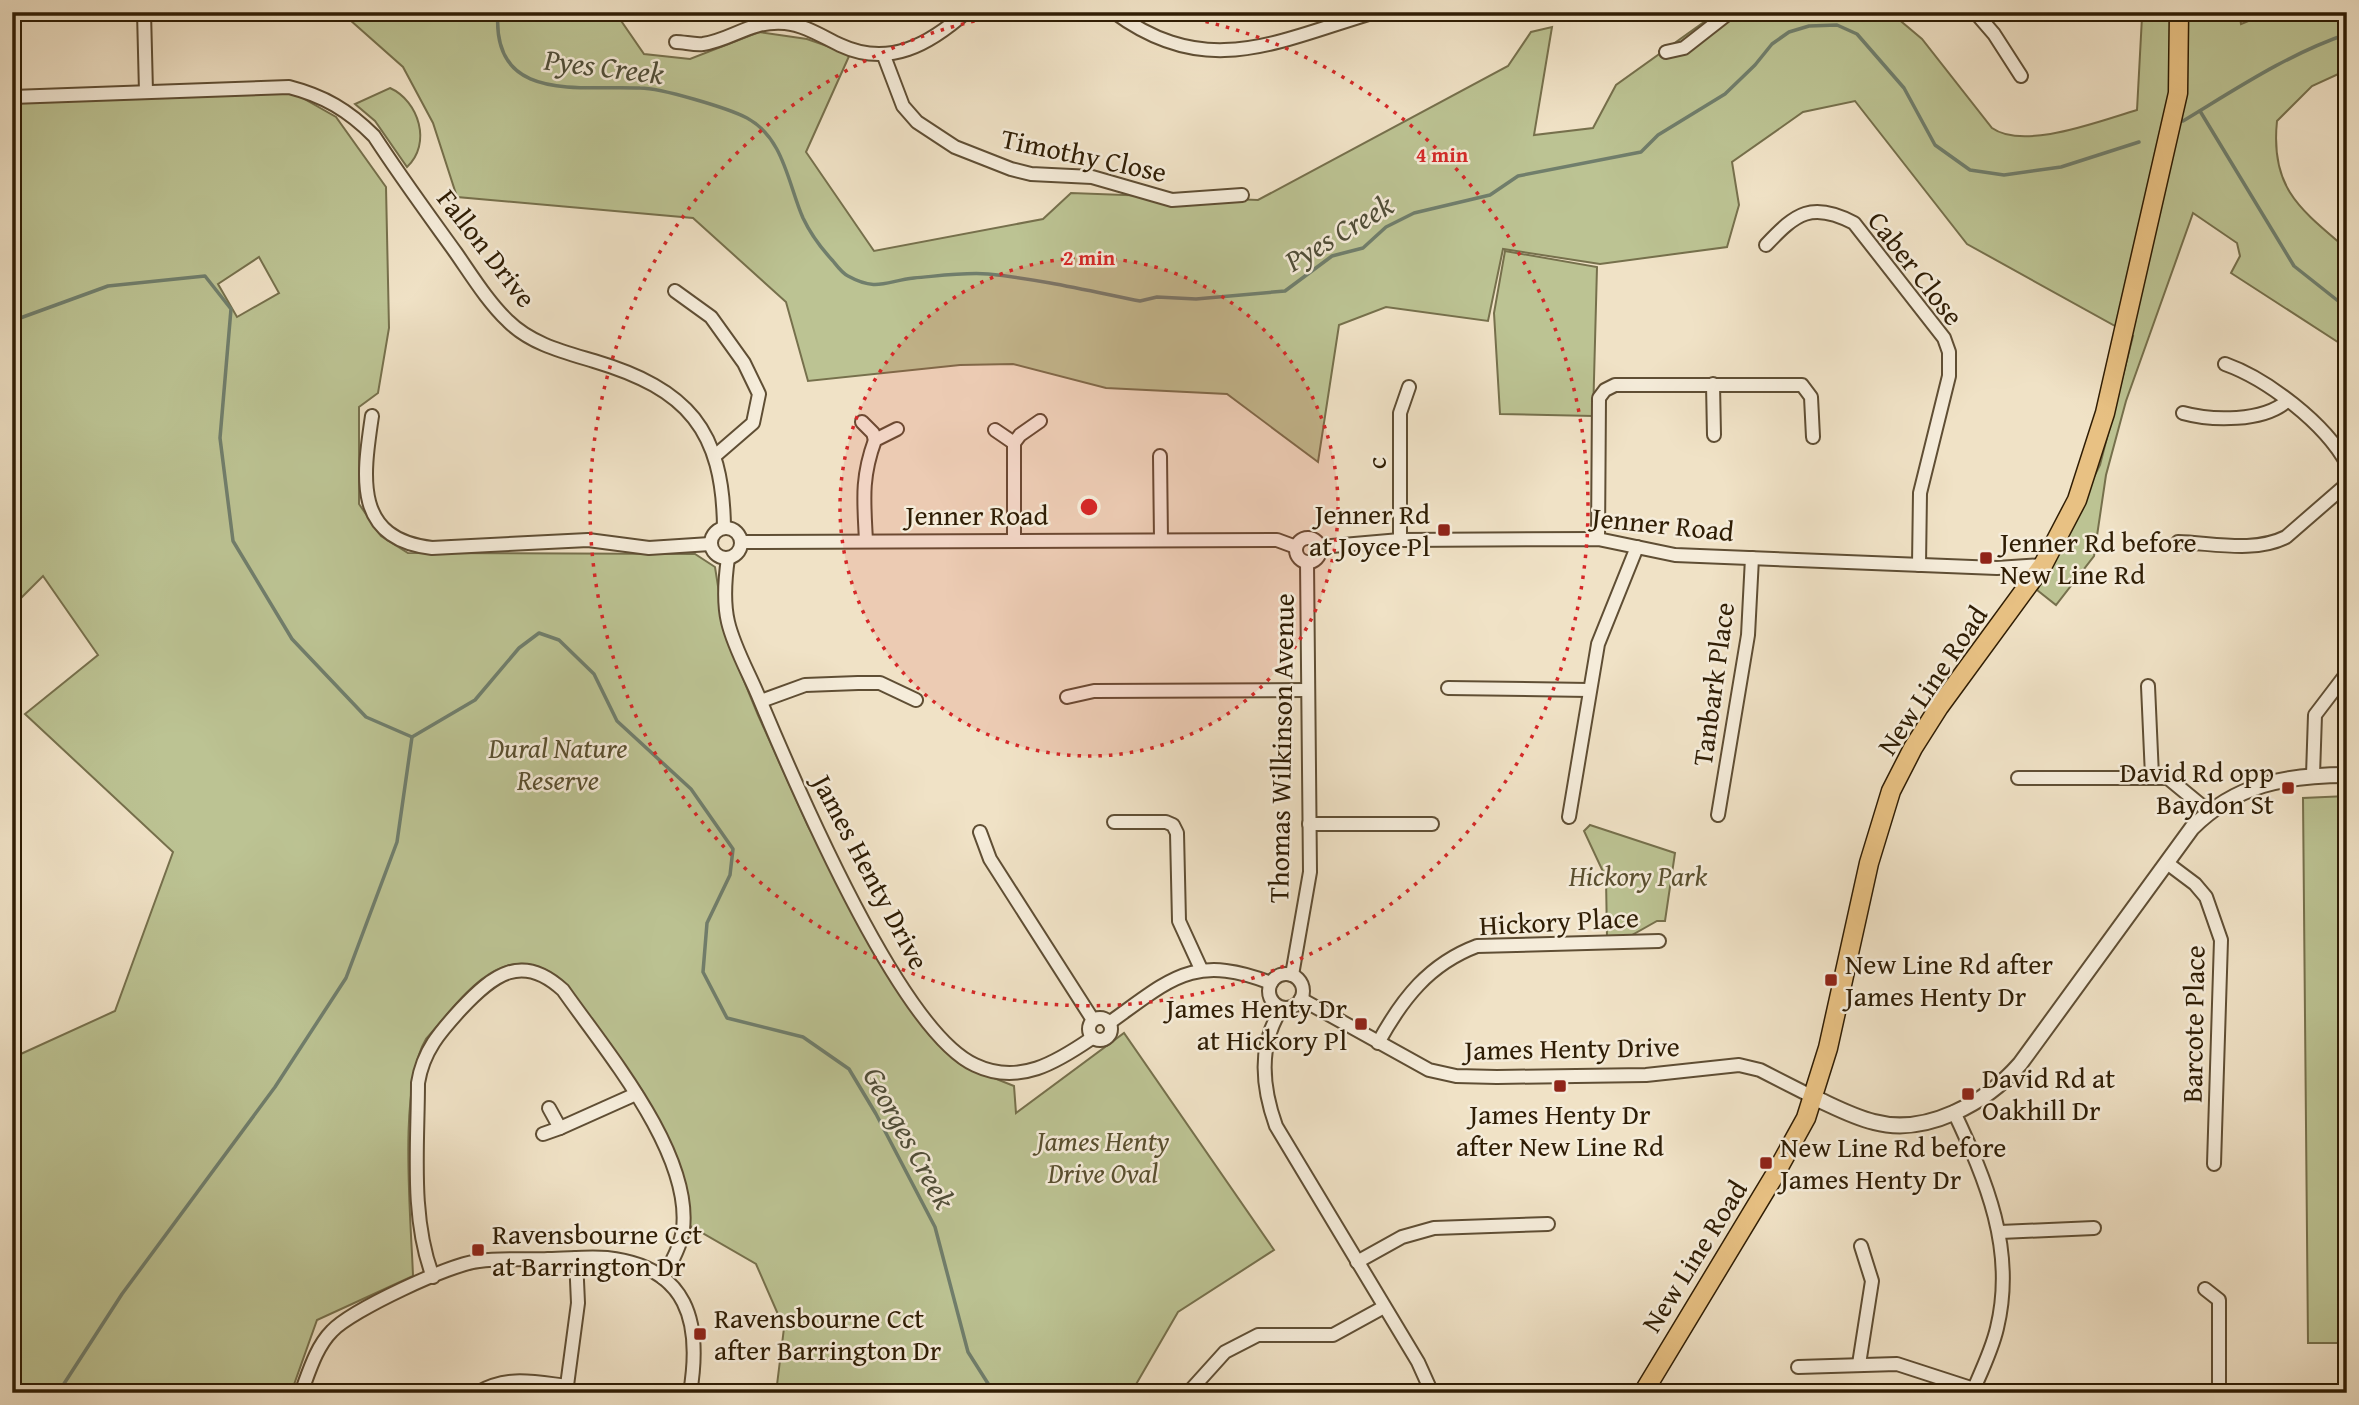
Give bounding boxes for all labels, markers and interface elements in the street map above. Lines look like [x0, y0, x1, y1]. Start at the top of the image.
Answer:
water label: Pyes Creek [541, 37, 667, 95]
street label: Timothy Close [998, 117, 1171, 192]
text: 4 min [1416, 139, 1469, 170]
street label: Fallon Drive [428, 180, 547, 316]
water label: Pyes Creek [1275, 182, 1402, 282]
street label: Caber Close [1859, 202, 1974, 334]
text: 2 min [1063, 242, 1116, 273]
street label: c [1355, 457, 1396, 469]
place label: Jenner Rd at Joyce Pl [1309, 493, 1430, 566]
street label: Jenner Road [903, 494, 1048, 535]
centre of rings [1077, 495, 1101, 519]
street label: Jenner Road [1587, 495, 1736, 551]
place label: Jenner Rd before New Line Rd [1997, 521, 2197, 594]
marker: Jenner Rd at Joyce Pl [1436, 522, 1452, 538]
marker: Jenner Rd before New Line Rd [1978, 550, 1994, 566]
street label: Thomas Wilkinson Avenue [1257, 593, 1304, 903]
street label: New Line Road [1866, 597, 1997, 763]
street label: Tanbark Place [1681, 599, 1744, 768]
park label: Dural Nature Reserve [487, 727, 628, 800]
place label: David Rd opp Baydon St [2120, 751, 2274, 824]
street label: James Henty Drive [801, 764, 940, 977]
marker: David Rd opp Baydon St [2280, 780, 2296, 796]
park label: Hickory Park [1568, 855, 1708, 896]
street label: Hickory Place [1478, 896, 1640, 945]
place label: New Line Rd after James Henty Dr [1842, 943, 2053, 1016]
street label: Barcote Place [2171, 945, 2214, 1103]
marker: New Line Rd after James Henty Dr [1823, 972, 1839, 988]
place label: James Henty Dr at Hickory Pl [1163, 987, 1347, 1060]
marker: James Henty Dr at Hickory Pl [1353, 1016, 1369, 1032]
street label: James Henty Drive [1461, 1025, 1680, 1070]
place label: David Rd at Oakhill Dr [1982, 1057, 2115, 1130]
water label: Georges Creek [853, 1058, 967, 1217]
marker: James Henty Dr after New Line Rd [1552, 1078, 1568, 1094]
marker: David Rd at Oakhill Dr [1960, 1086, 1976, 1102]
place label: James Henty Dr after New Line Rd [1456, 1093, 1664, 1166]
park label: James Henty Drive Oval [1032, 1120, 1170, 1193]
place label: New Line Rd before James Henty Dr [1777, 1126, 2006, 1199]
marker: New Line Rd before James Henty Dr [1758, 1155, 1774, 1171]
street label: New Line Road [1630, 1172, 1757, 1340]
place label: Ravensbourne Cct at Barrington Dr [492, 1213, 702, 1286]
marker: Ravensbourne Cct at Barrington Dr [470, 1242, 486, 1258]
place label: Ravensbourne Cct after Barrington Dr [714, 1297, 942, 1370]
marker: Ravensbourne Cct after Barrington Dr [692, 1326, 708, 1342]

